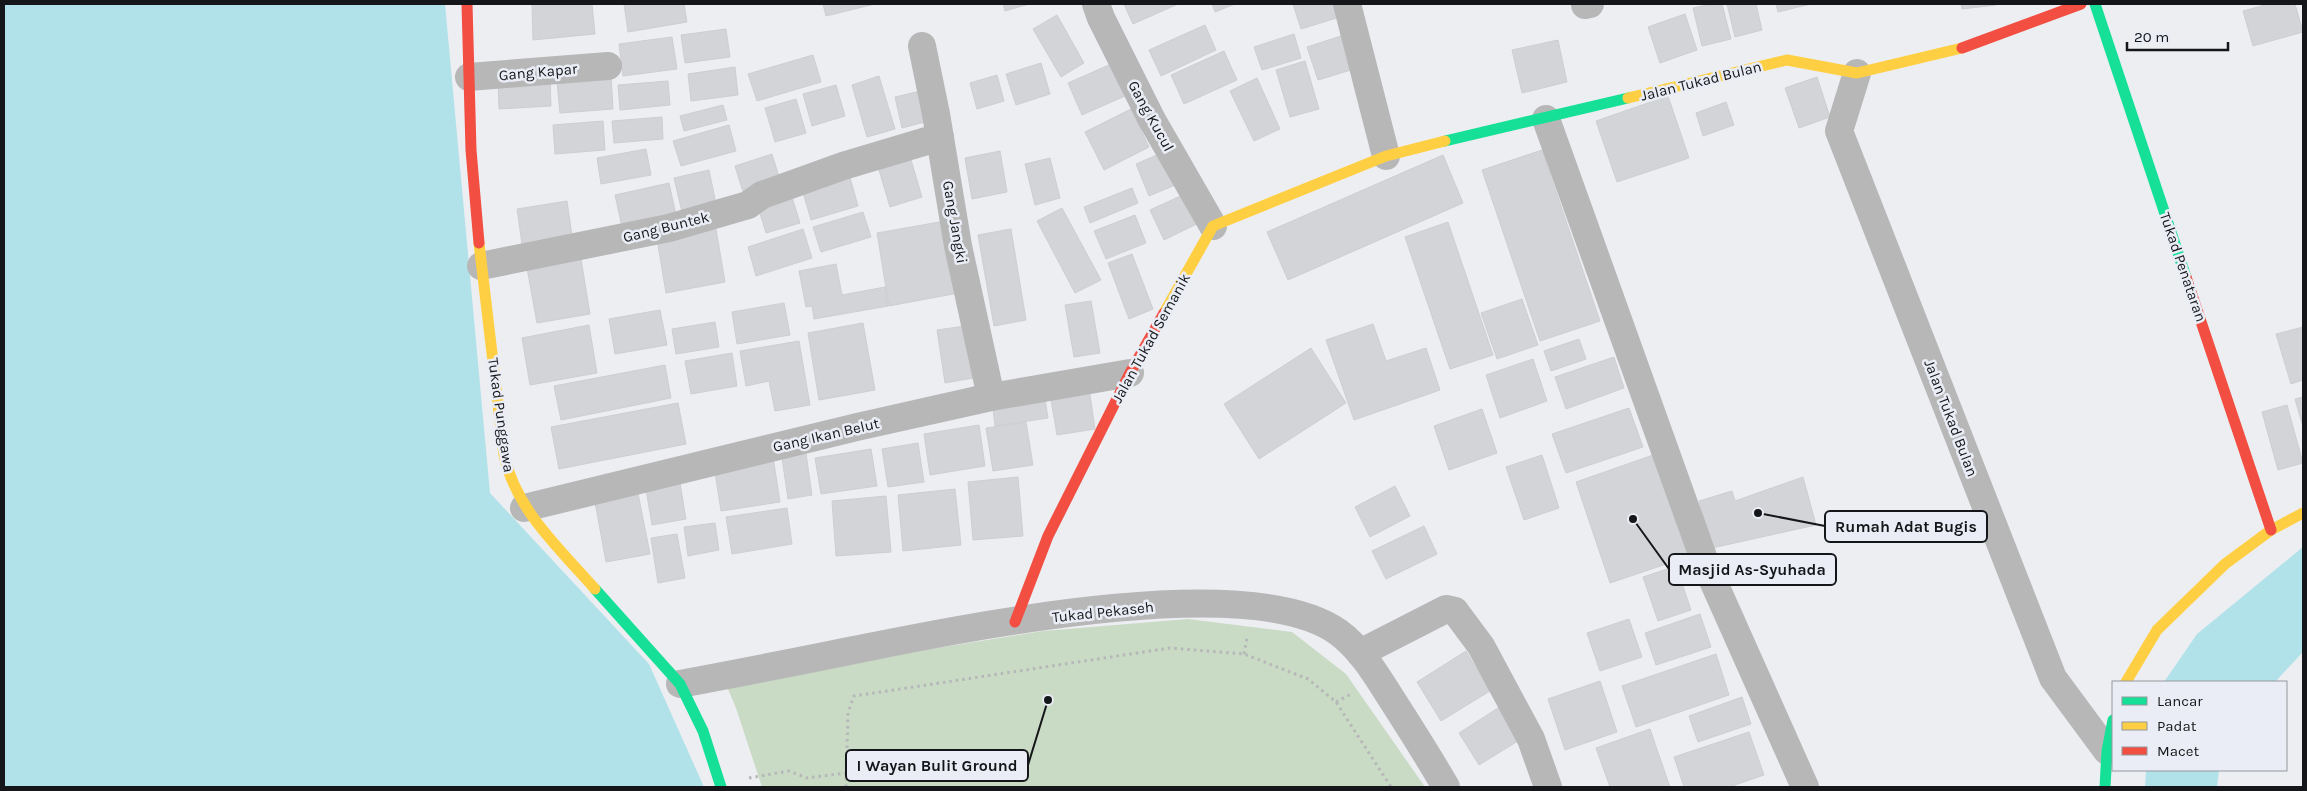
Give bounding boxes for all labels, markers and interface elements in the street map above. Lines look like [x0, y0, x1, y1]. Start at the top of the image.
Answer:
scale bar [2127, 20, 2228, 52]
text: 20 m [2134, 28, 2169, 46]
street label: Jalan Tukad Bulan [1639, 57, 1763, 105]
street label: Gang Kapar [498, 60, 579, 84]
street label: Gang Kucul [1124, 77, 1178, 155]
street label: Gang Jangki [939, 179, 971, 265]
street label: Gang Buntek [621, 208, 711, 246]
street label: Tukad Penataran [2156, 210, 2210, 324]
street label: Jalan Tukad Semanik [1108, 270, 1194, 406]
street label: Tukad Punggawa [484, 357, 518, 473]
street label: Jalan Tukad Bulan [1920, 357, 1982, 479]
street label: Gang Ikan Belut [771, 414, 881, 456]
callout: Rumah Adat Bugis [1825, 511, 1987, 542]
text: Rumah Adat Bugis [1835, 517, 1977, 536]
callout: Masjid As-Syuhada [1669, 554, 1836, 585]
text: Masjid As-Syuhada [1678, 560, 1826, 579]
street label: Tukad Pekaseh [1051, 598, 1155, 626]
legend [2112, 681, 2287, 771]
text: Lancar [2157, 692, 2203, 710]
text: Padat [2157, 717, 2197, 735]
text: Macet [2157, 742, 2199, 760]
callout: I Wayan Bulit Ground [846, 750, 1028, 781]
text: I Wayan Bulit Ground [856, 756, 1018, 775]

